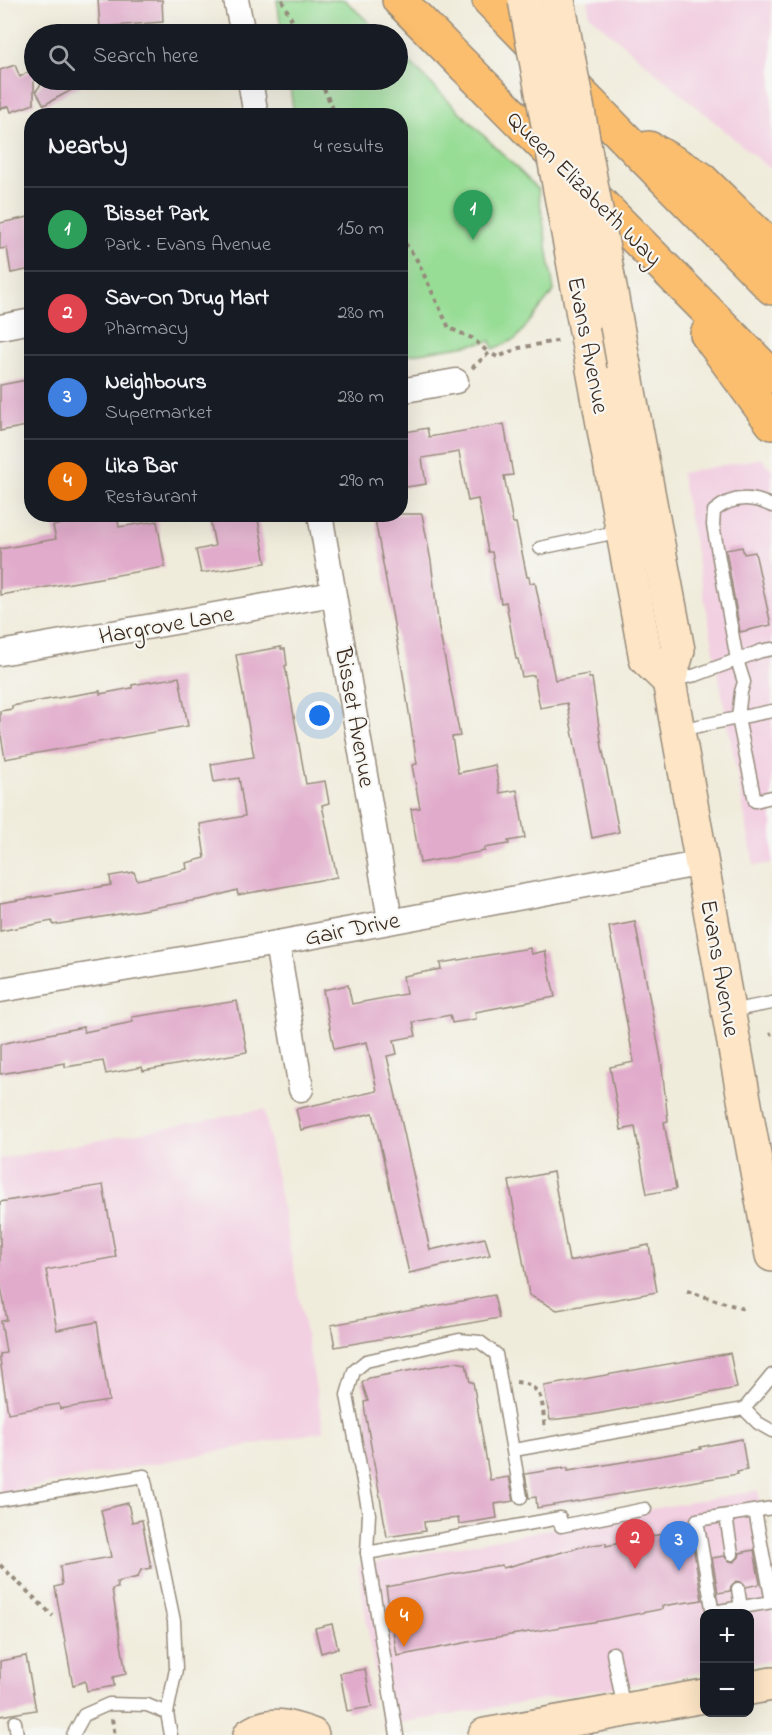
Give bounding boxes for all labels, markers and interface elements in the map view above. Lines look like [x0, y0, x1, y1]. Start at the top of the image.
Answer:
search box [24, 24, 408, 90]
icon: search [45, 41, 78, 74]
text: Search here [93, 41, 198, 73]
street label: Queen Elizabeth Way [497, 104, 669, 276]
text: Nearby [48, 128, 127, 166]
text: 4 results [314, 133, 384, 162]
pin: 1 [454, 190, 492, 240]
text: Bisset Park [105, 199, 209, 231]
text: 1 [64, 215, 71, 244]
text: 150 m [337, 215, 384, 244]
text: Park · Evans Avenue [105, 231, 271, 260]
street label: Evans Avenue [556, 274, 617, 417]
text: Sav-On Drug Mart [105, 283, 269, 315]
text: 2 [63, 299, 72, 328]
text: 280 m [337, 299, 384, 328]
text: Pharmacy [105, 315, 188, 344]
text: Neighbours [105, 367, 207, 399]
text: 3 [63, 383, 72, 412]
text: 280 m [337, 383, 384, 412]
text: Supermarket [105, 399, 212, 428]
text: Lika Bar [105, 451, 178, 483]
text: 4 [63, 467, 72, 496]
text: 290 m [339, 467, 384, 496]
text: Restaurant [105, 483, 198, 512]
street label: Hargrove Lane [96, 597, 237, 656]
street label: Bisset Avenue [324, 644, 383, 790]
your location [305, 701, 334, 730]
street label: Evans Avenue [689, 897, 748, 1040]
street label: Gair Drive [302, 904, 403, 957]
pin: 2 [616, 1520, 654, 1569]
pin: 3 [660, 1522, 698, 1571]
pin: 4 [384, 1598, 424, 1647]
map controls [700, 1609, 754, 1717]
button: + [700, 1609, 754, 1663]
button: − [700, 1663, 754, 1717]

